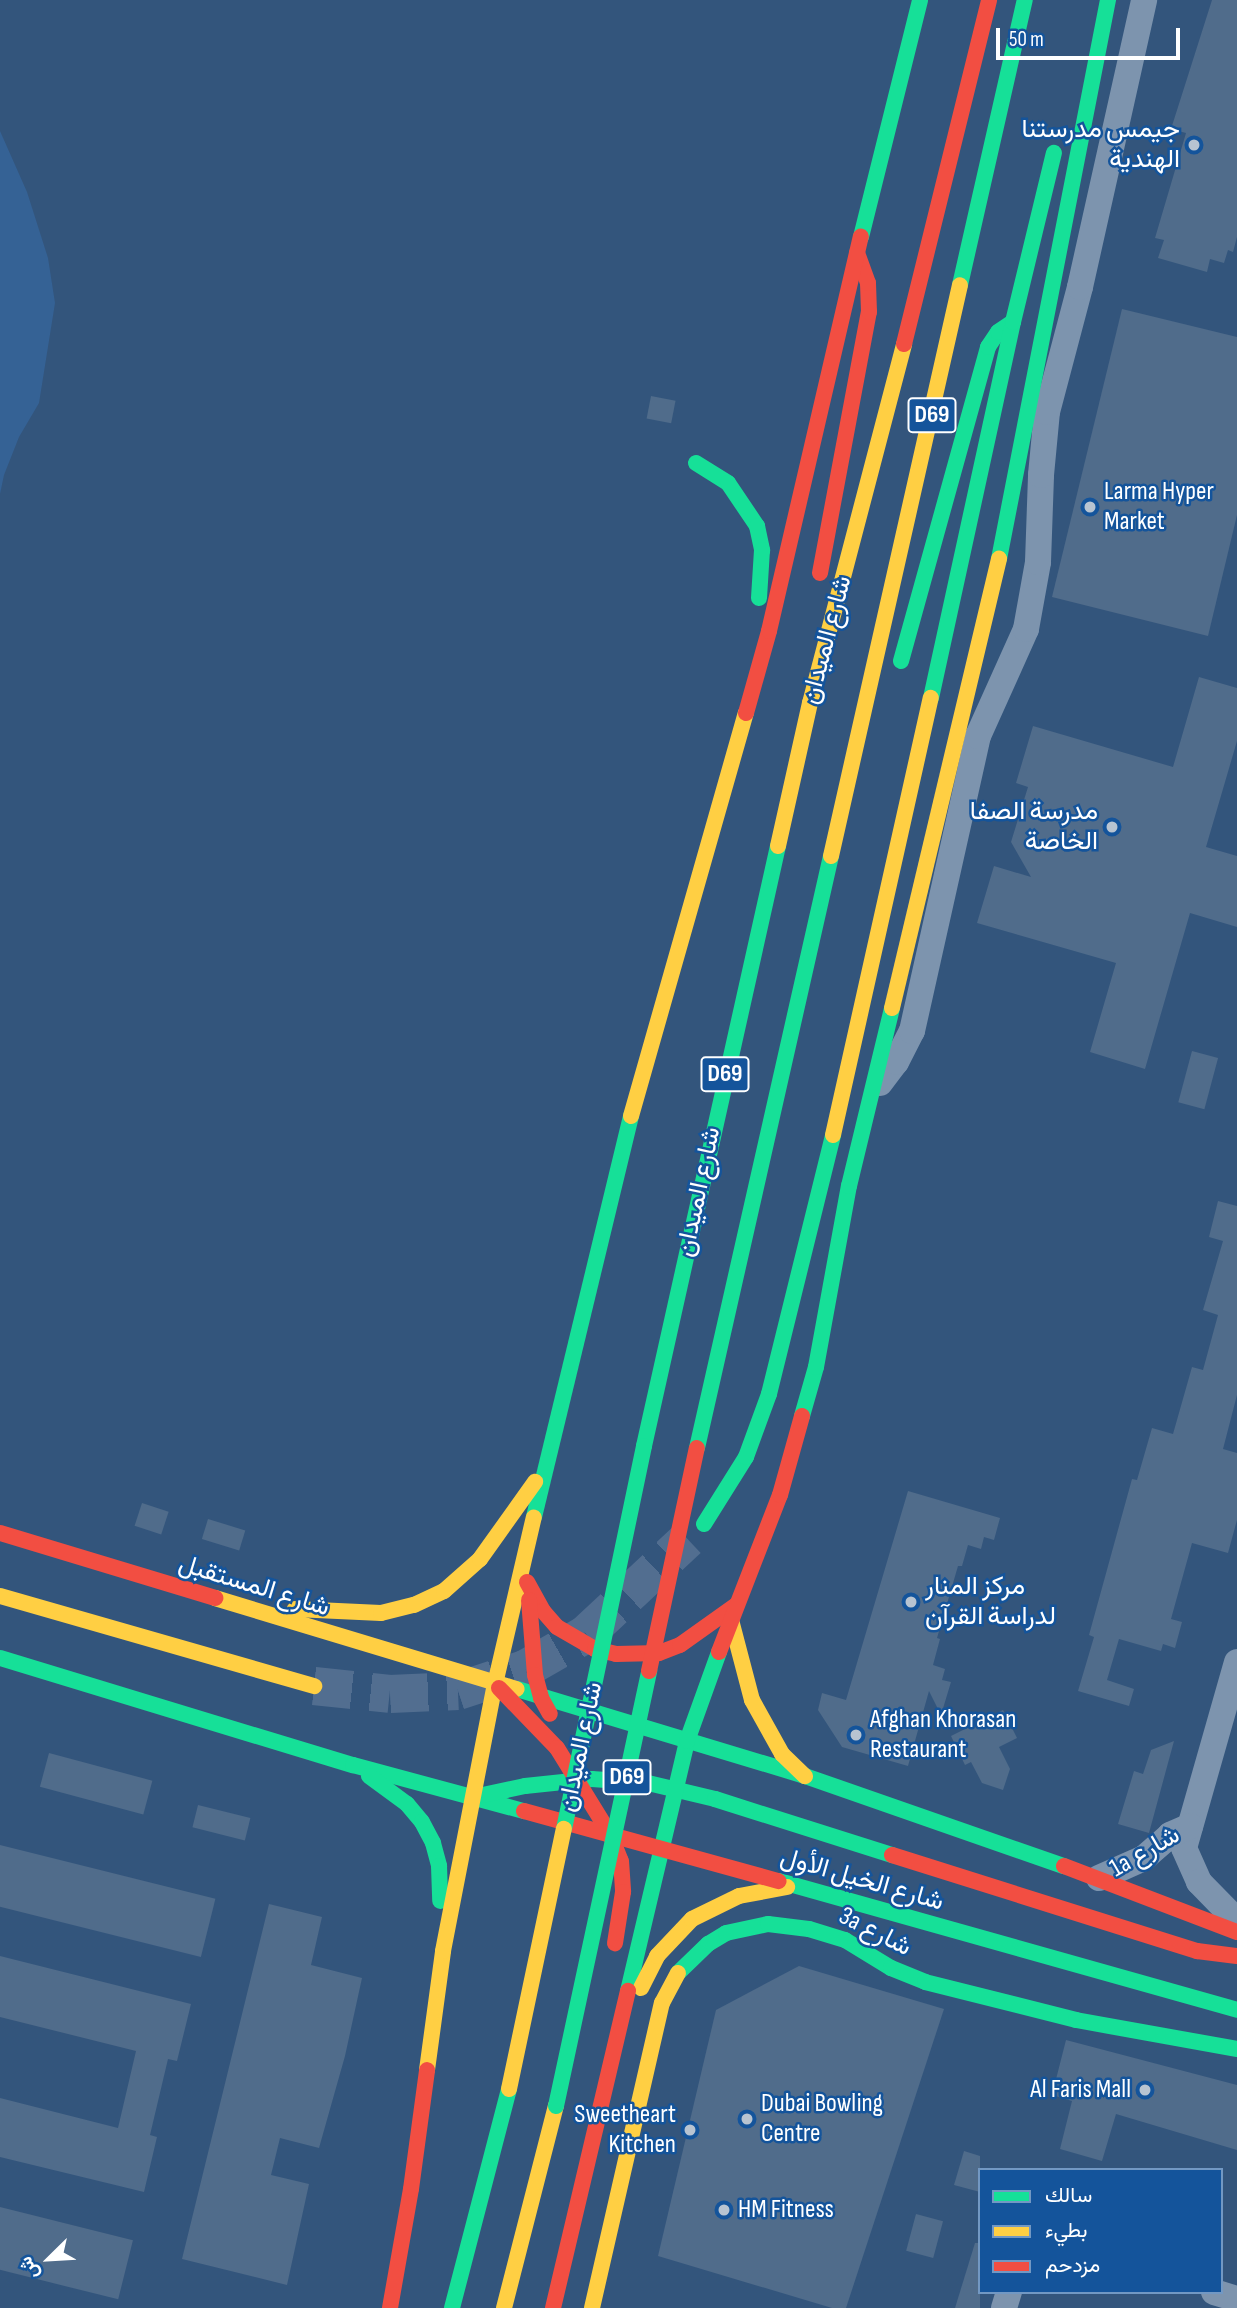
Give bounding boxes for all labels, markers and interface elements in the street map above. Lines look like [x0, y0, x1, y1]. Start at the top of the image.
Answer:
scale bar [999, 14, 1183, 58]
text: 50 m [1009, 27, 1044, 52]
place label: جيمس مدرستنا الهندية [1021, 114, 1180, 176]
marker: جيمس مدرستنا الهندية [1186, 137, 1202, 153]
road number: D69 [908, 394, 956, 436]
place label: Larma Hyper Market [1104, 476, 1214, 538]
marker: Larma Hyper Market [1082, 499, 1098, 515]
street label: شارع الميدان [795, 572, 859, 708]
place label: مدرسة الصفا الخاصة [970, 796, 1098, 858]
marker: مدرسة الصفا الخاصة [1104, 819, 1120, 835]
road number: D69 [700, 1054, 750, 1094]
street label: شارع الميدان [670, 1124, 728, 1260]
street label: شارع المستقبل [175, 1548, 333, 1624]
place label: مركز المنار لدراسة القرآن [925, 1571, 1056, 1632]
marker: مركز المنار لدراسة القرآن [903, 1594, 919, 1610]
street label: شارع الميدان [552, 1679, 610, 1815]
place label: Afghan Khorasan Restaurant [870, 1704, 1016, 1766]
marker: Afghan Khorasan Restaurant [848, 1727, 864, 1743]
road number: D69 [602, 1756, 652, 1798]
street label: 1a شارع [1104, 1820, 1186, 1884]
street label: شارع الخيل الأول [777, 1842, 947, 1918]
street label: 3a شارع [833, 1901, 917, 1963]
place label: Al Faris Mall [1030, 2074, 1131, 2106]
marker: Al Faris Mall [1137, 2082, 1153, 2098]
place label: Dubai Bowling Centre [761, 2088, 883, 2150]
place label: Sweetheart Kitchen [574, 2099, 676, 2160]
marker: Dubai Bowling Centre [739, 2111, 755, 2127]
marker: Sweetheart Kitchen [682, 2122, 698, 2138]
legend [978, 2168, 1223, 2294]
text: سالك [1045, 2183, 1092, 2208]
place label: HM Fitness [738, 2194, 834, 2226]
marker: HM Fitness [716, 2202, 732, 2218]
text: بطيء [1045, 2218, 1088, 2243]
north arrow [14, 2224, 84, 2294]
text: ش [14, 2253, 45, 2283]
text: مزدحم [1045, 2253, 1100, 2278]

